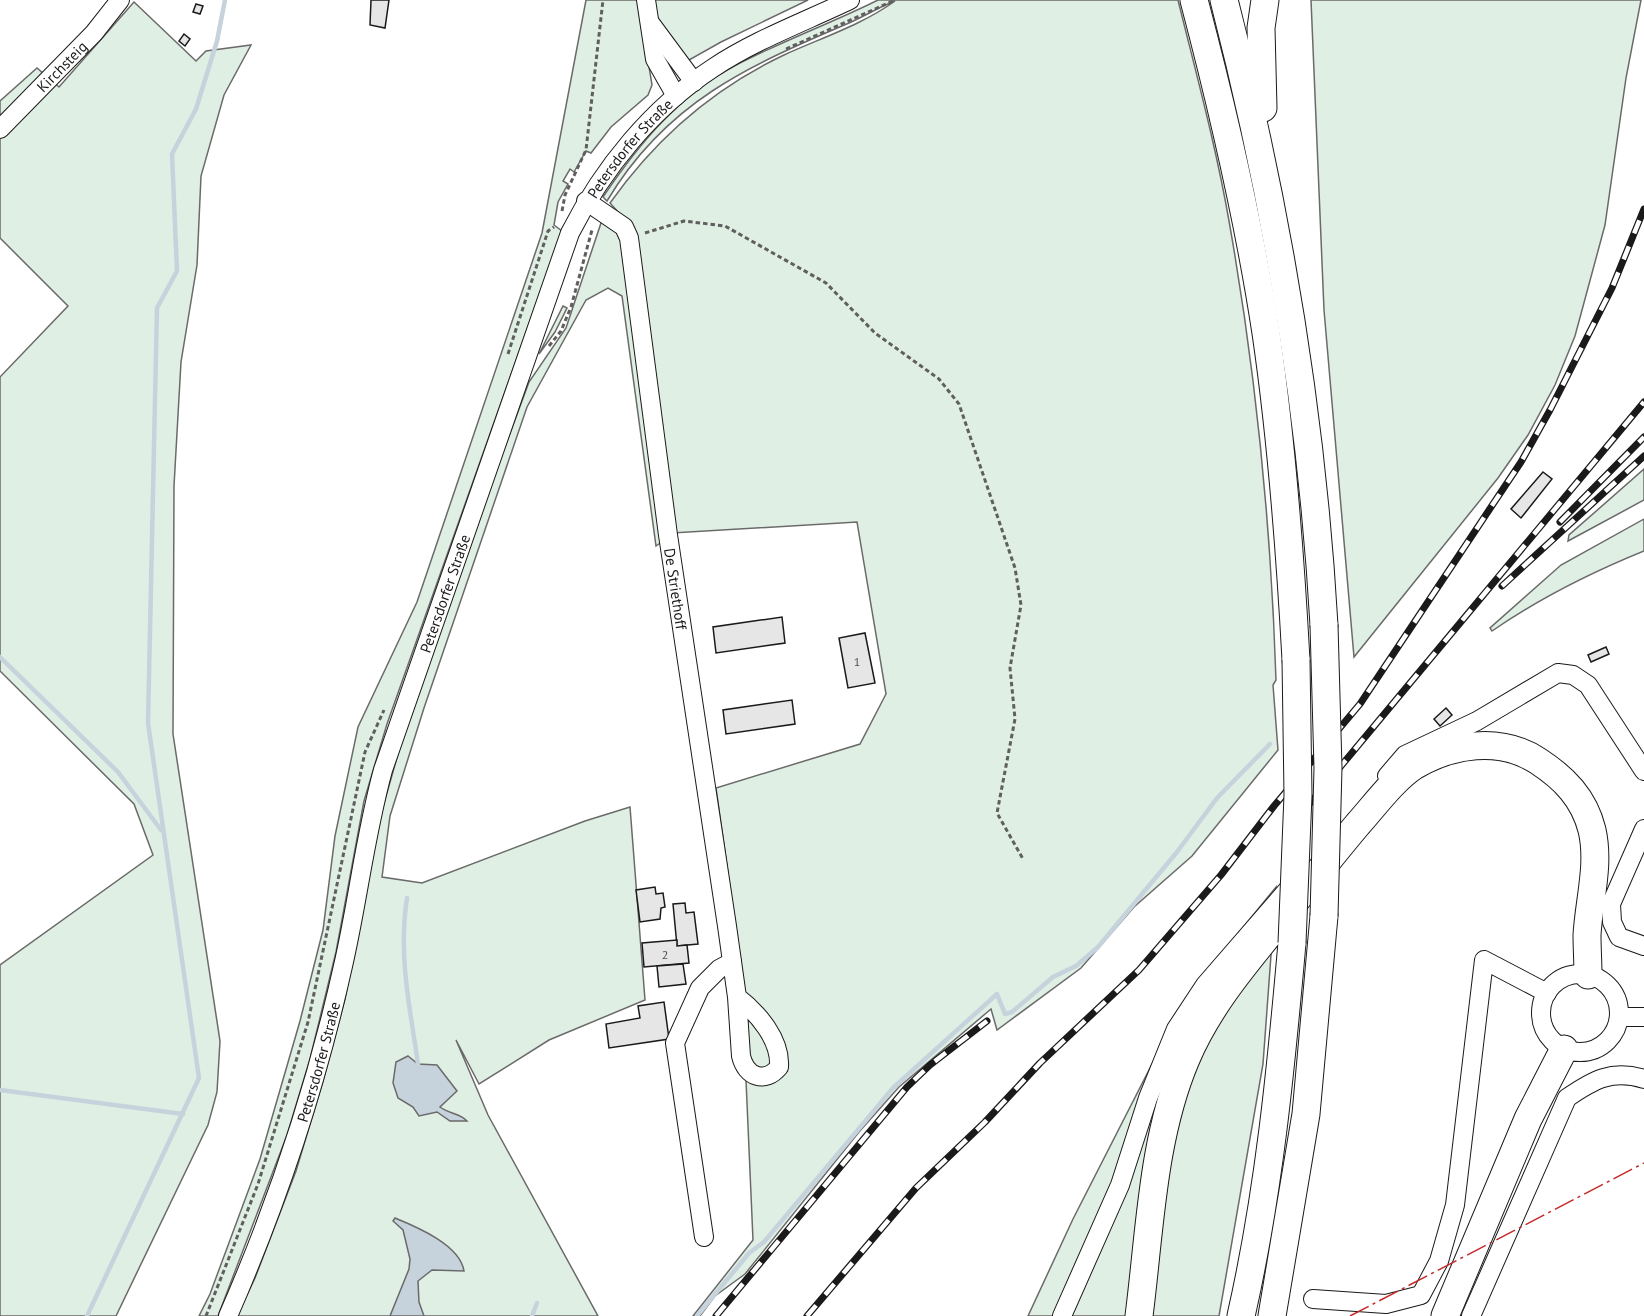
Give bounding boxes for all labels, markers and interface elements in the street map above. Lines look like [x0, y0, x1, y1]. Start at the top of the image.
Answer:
street label: Kirchsteig [32, 37, 91, 96]
street label: Petersdorfer Straße [583, 94, 676, 201]
street label: Petersdorfer Straße [415, 532, 474, 655]
street label: De Striethoff [661, 547, 692, 632]
house number: 1 [854, 654, 860, 669]
house number: 2 [662, 947, 668, 962]
street label: Petersdorfer Straße [292, 1000, 344, 1124]

